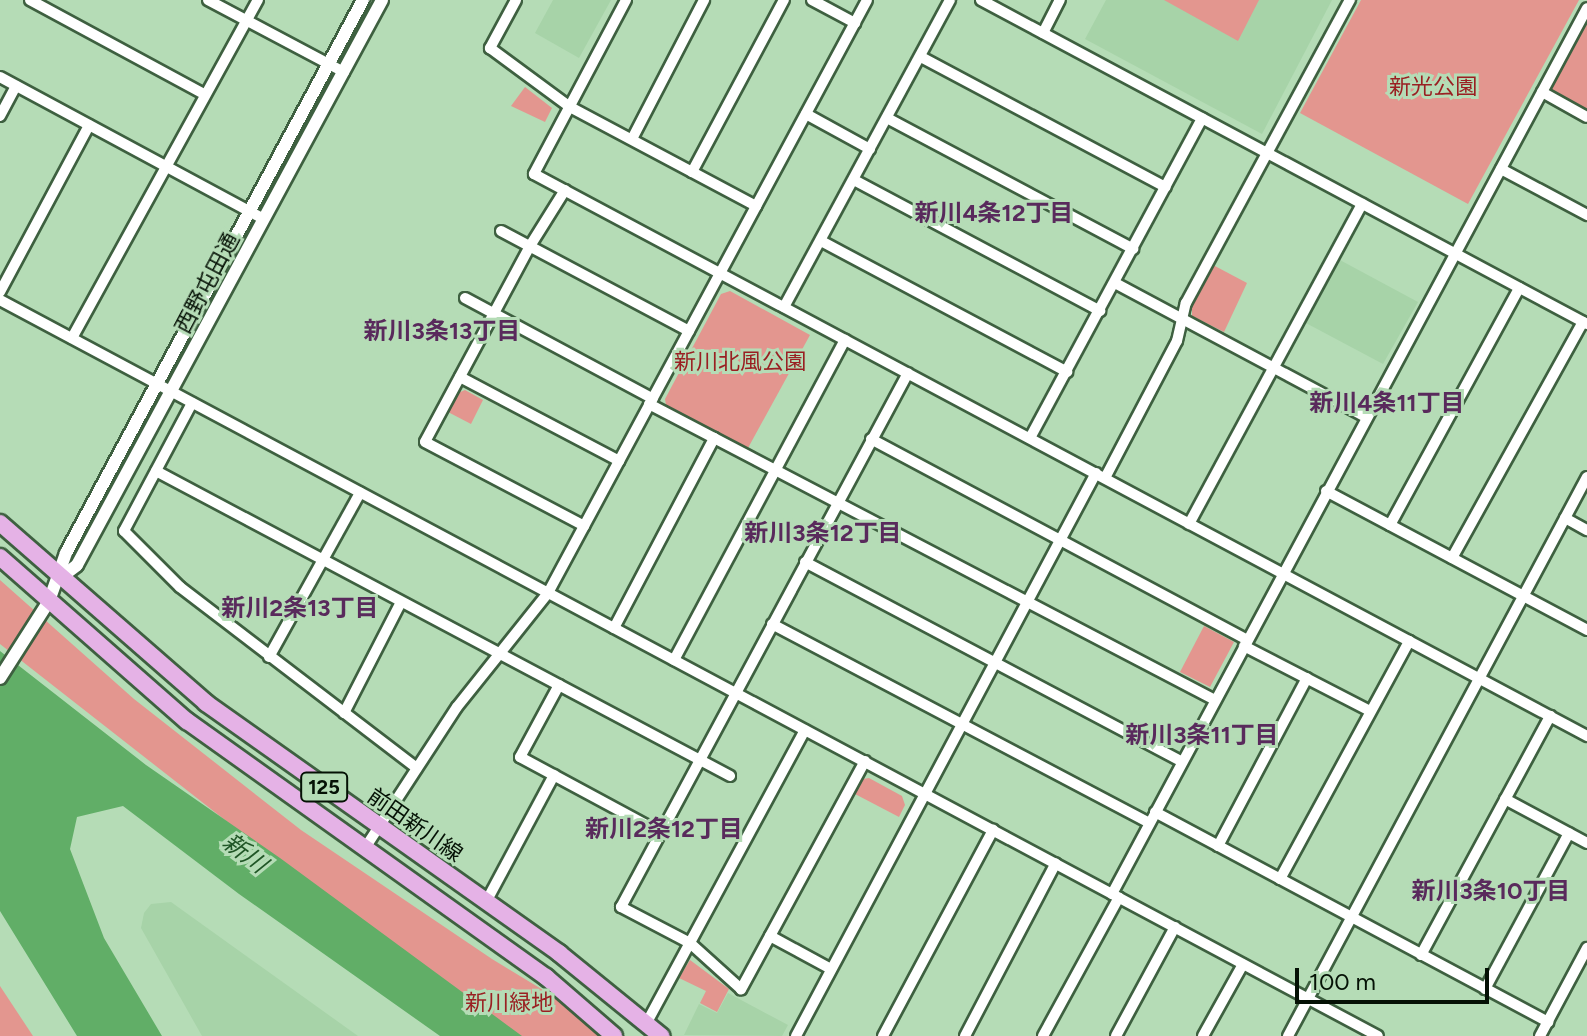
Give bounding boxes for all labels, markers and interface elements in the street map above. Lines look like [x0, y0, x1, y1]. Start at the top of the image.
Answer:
park label: 新光公園 [1389, 74, 1477, 100]
district label: 新川4条12丁目 [914, 199, 1074, 227]
street label: 西野屯田通 [170, 228, 244, 338]
district label: 新川3条13丁目 [364, 317, 520, 345]
park label: 新川北風公園 [674, 349, 806, 375]
district label: 新川4条11丁目 [1309, 389, 1465, 417]
district label: 新川3条12丁目 [744, 519, 902, 547]
district label: 新川2条13丁目 [221, 594, 379, 622]
district label: 新川3条11丁目 [1125, 721, 1279, 749]
road number: 125 [300, 771, 348, 803]
street label: 前田新川線 [362, 783, 468, 867]
district label: 新川2条12丁目 [585, 815, 743, 843]
water label: 新川 [217, 827, 273, 879]
district label: 新川3条10丁目 [1411, 877, 1571, 905]
scale bar [1299, 952, 1493, 1002]
text: 100 m [1309, 967, 1376, 996]
park label: 新川緑地 [465, 990, 553, 1016]

